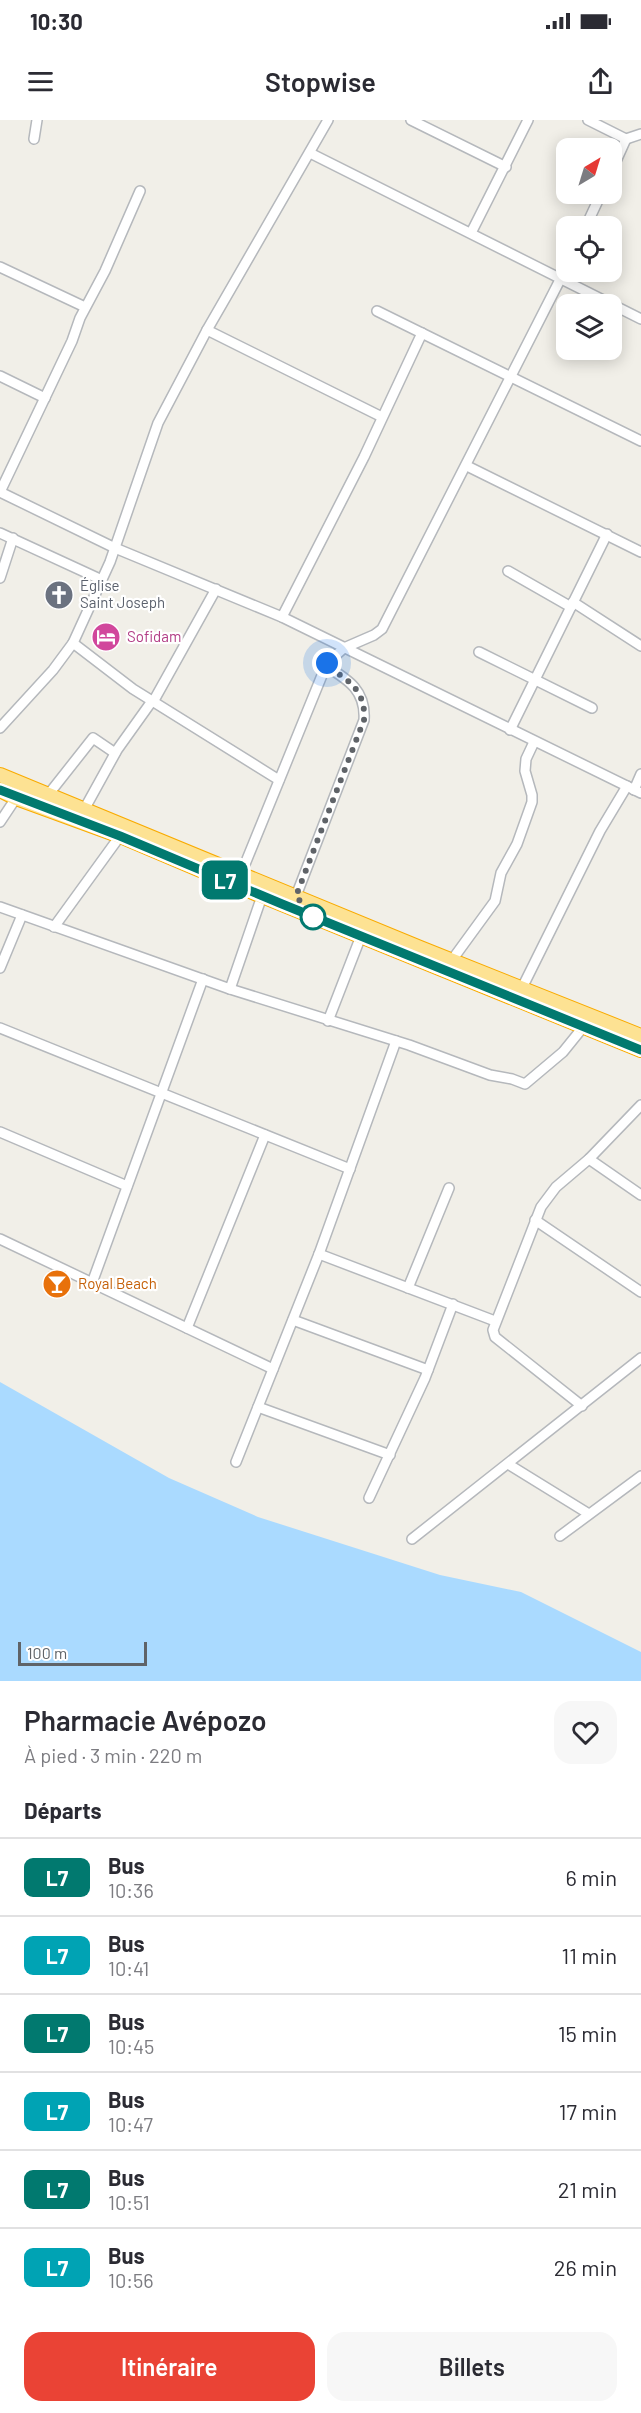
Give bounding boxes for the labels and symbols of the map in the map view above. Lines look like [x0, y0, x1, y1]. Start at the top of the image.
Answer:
north arrow [556, 138, 622, 204]
place label: Église Saint Joseph [80, 576, 165, 611]
church icon: Église Saint Joseph [43, 579, 75, 611]
hotel icon: Sofidam [90, 621, 122, 653]
place label: Sofidam [127, 627, 181, 645]
your location [312, 648, 342, 678]
line badge: L7 [198, 860, 252, 900]
unlabelled marker [300, 904, 326, 930]
bar icon: Royal Beach [41, 1268, 73, 1300]
place label: Royal Beach [78, 1274, 157, 1292]
scale bar [18, 1639, 147, 1666]

